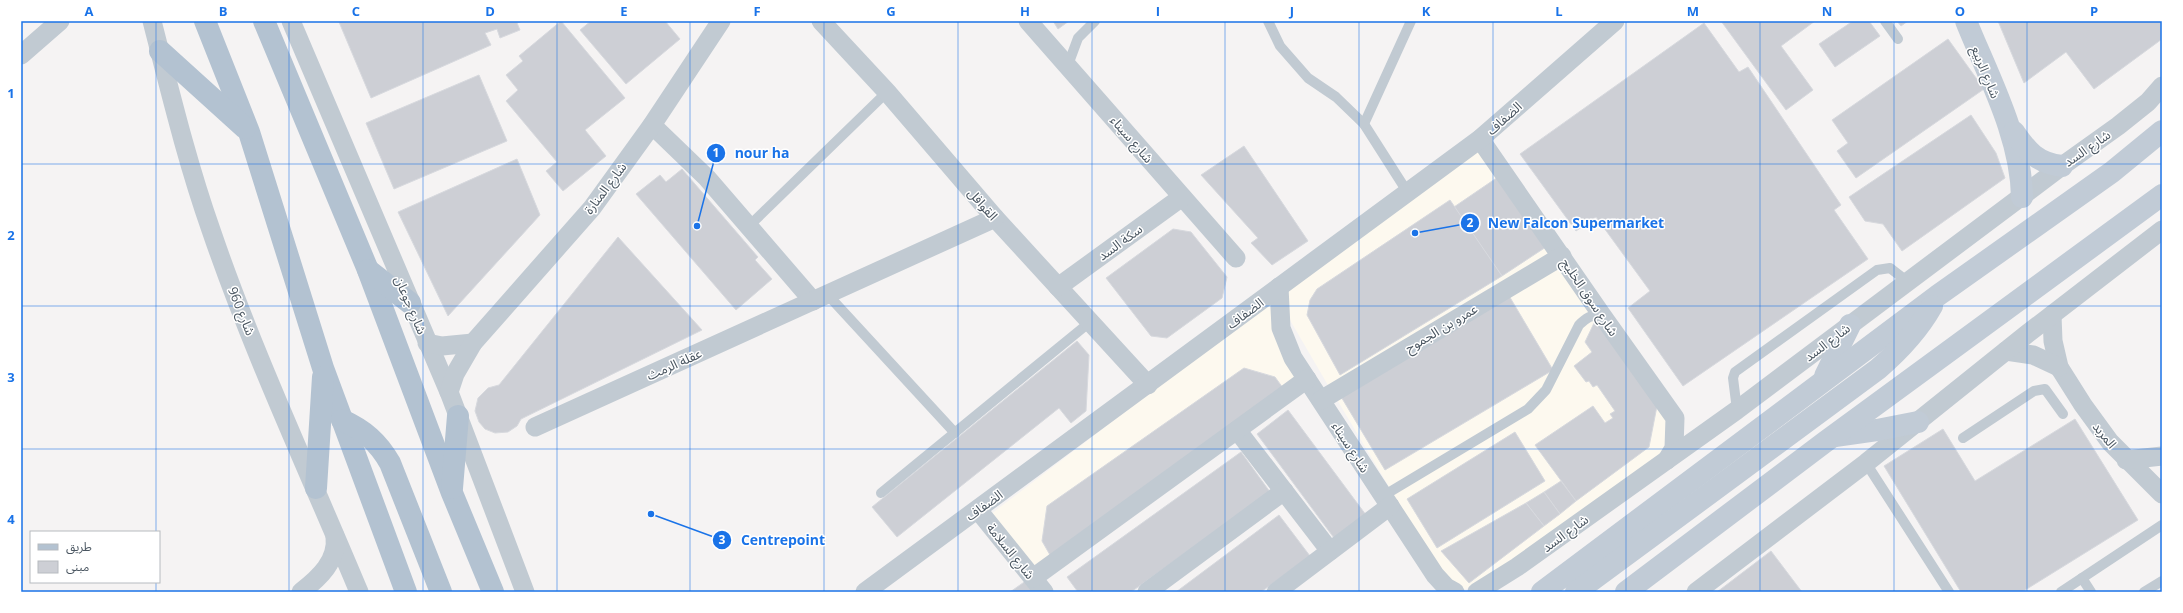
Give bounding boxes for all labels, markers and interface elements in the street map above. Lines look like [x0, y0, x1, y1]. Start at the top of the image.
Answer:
text: A [85, 2, 94, 20]
text: B [219, 2, 228, 20]
text: C [352, 2, 360, 20]
text: D [485, 2, 495, 20]
text: E [620, 2, 628, 20]
text: F [753, 2, 761, 20]
text: G [886, 2, 896, 20]
text: H [1020, 2, 1030, 20]
text: I [1156, 2, 1160, 20]
text: J [1289, 2, 1294, 20]
text: K [1422, 2, 1431, 20]
text: L [1555, 2, 1563, 20]
text: M [1687, 2, 1699, 20]
text: N [1822, 2, 1832, 20]
text: O [1955, 2, 1965, 20]
text: P [2090, 2, 2098, 20]
street label: شارع الربيع [1965, 43, 2005, 102]
text: 1 [7, 84, 15, 102]
street label: الضفاف [1482, 97, 1526, 139]
street label: شارع سيناء [1105, 111, 1158, 168]
street label: شارع السد [2060, 125, 2115, 172]
callout: nour ha [706, 140, 797, 166]
text: nour ha [735, 143, 789, 162]
text: 1 [713, 144, 719, 161]
street label: شارع المنارة [580, 158, 632, 219]
street label: القوافل [964, 184, 1002, 224]
callout: New Falcon Supermarket [1460, 210, 1672, 236]
text: New Falcon Supermarket [1488, 213, 1664, 232]
text: 2 [1467, 214, 1474, 231]
street label: سكة السد [1094, 220, 1146, 264]
text: 2 [7, 226, 15, 244]
street label: شارع سوق الخليج [1556, 254, 1623, 341]
street label: شارع جوعان [389, 273, 431, 338]
street label: شارع 960 [222, 284, 260, 339]
street label: الضفاف [1223, 293, 1267, 333]
street label: عمرو بن الجموح [1401, 299, 1482, 358]
street label: شارع السد [1800, 319, 1855, 367]
street label: عقلة الرمث [644, 344, 705, 384]
text: 3 [7, 368, 15, 386]
street label: شارع سيناء [1326, 418, 1374, 477]
street label: المربد [2089, 418, 2121, 452]
street label: الضفاف [962, 485, 1006, 525]
text: 4 [7, 510, 15, 528]
street label: شارع السد [1538, 510, 1593, 558]
street label: شارع السلامة [981, 519, 1039, 584]
callout: Centrepoint [712, 527, 833, 553]
text: Centrepoint [741, 530, 825, 549]
legend [30, 531, 160, 583]
text: 3 [719, 531, 726, 548]
text: طريق [66, 538, 92, 555]
text: مبنى [66, 558, 89, 575]

